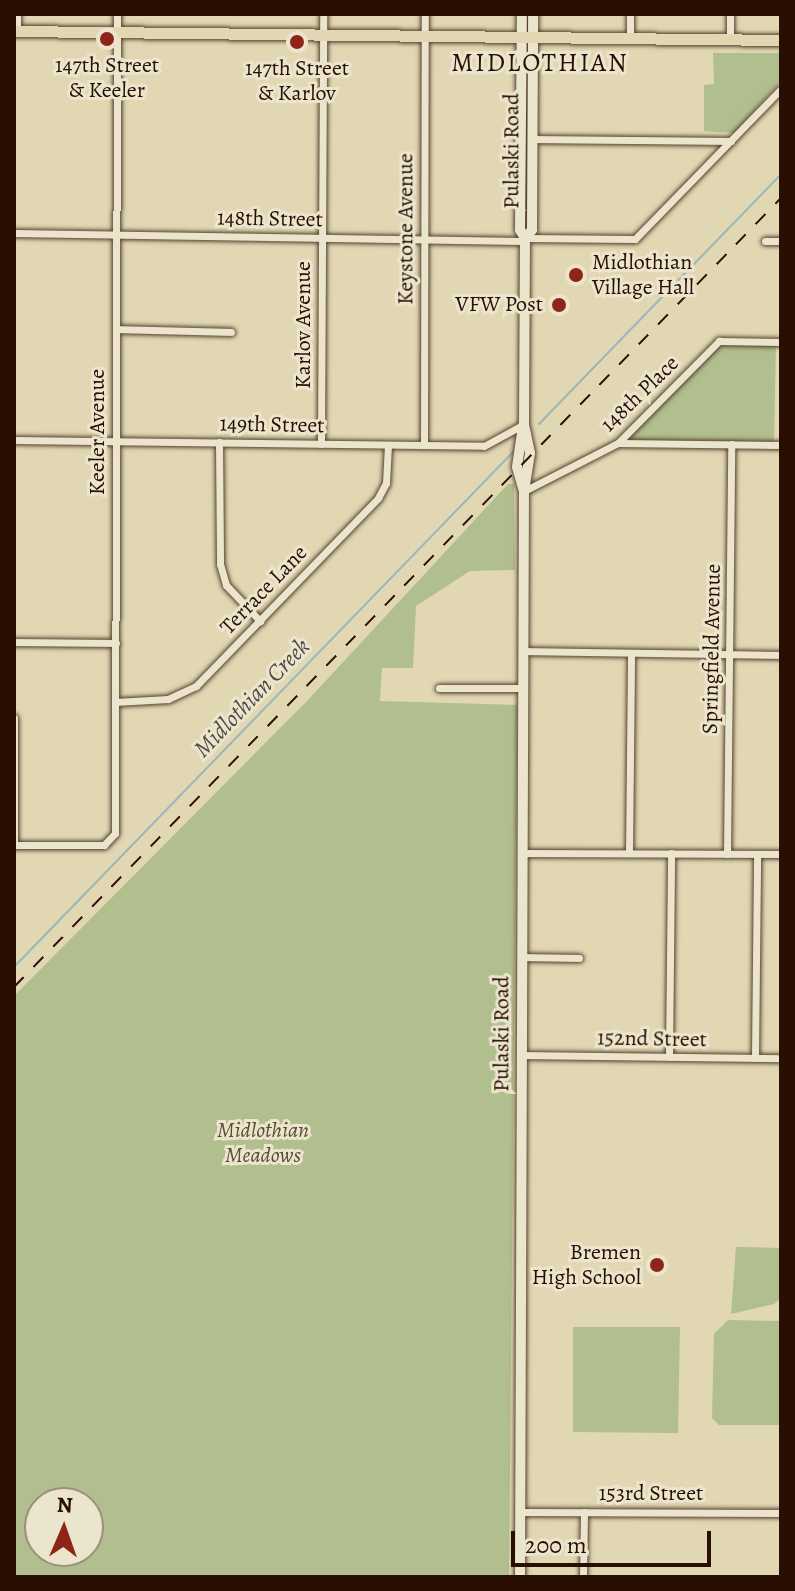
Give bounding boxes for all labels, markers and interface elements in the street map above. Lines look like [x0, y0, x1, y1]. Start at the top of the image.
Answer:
marker: 147th Street & Keeler [98, 30, 116, 48]
marker: 147th Street & Karlov [288, 33, 306, 51]
district label: MIDLOTHIAN [451, 47, 629, 79]
place label: 147th Street & Keeler [55, 52, 159, 104]
place label: 147th Street & Karlov [245, 55, 349, 106]
street label: Pulaski Road [499, 93, 525, 209]
street label: Keystone Avenue [393, 153, 419, 305]
street label: 148th Street [217, 205, 323, 233]
place label: Midlothian Village Hall [592, 249, 694, 300]
street label: Karlov Avenue [291, 261, 317, 389]
marker: Midlothian Village Hall [567, 266, 585, 284]
place label: VFW Post [455, 292, 543, 318]
marker: VFW Post [550, 296, 568, 314]
street label: 148th Place [596, 350, 684, 438]
street label: Keeler Avenue [85, 369, 111, 495]
street label: 149th Street [219, 411, 325, 439]
street label: Terrace Lane [215, 540, 313, 640]
street label: Springfield Avenue [697, 563, 727, 735]
water label: Midlothian Creek [188, 632, 316, 764]
street label: Pulaski Road [489, 976, 515, 1092]
street label: 152nd Street [597, 1025, 707, 1053]
park label: Midlothian Meadows [217, 1117, 309, 1168]
place label: Bremen High School [532, 1239, 641, 1290]
marker: Bremen High School [648, 1256, 666, 1274]
street label: 153rd Street [599, 1481, 703, 1507]
north arrow [24, 1487, 104, 1567]
text: N [56, 1490, 73, 1520]
scale bar [515, 1515, 715, 1565]
text: 200 m [525, 1529, 587, 1561]

